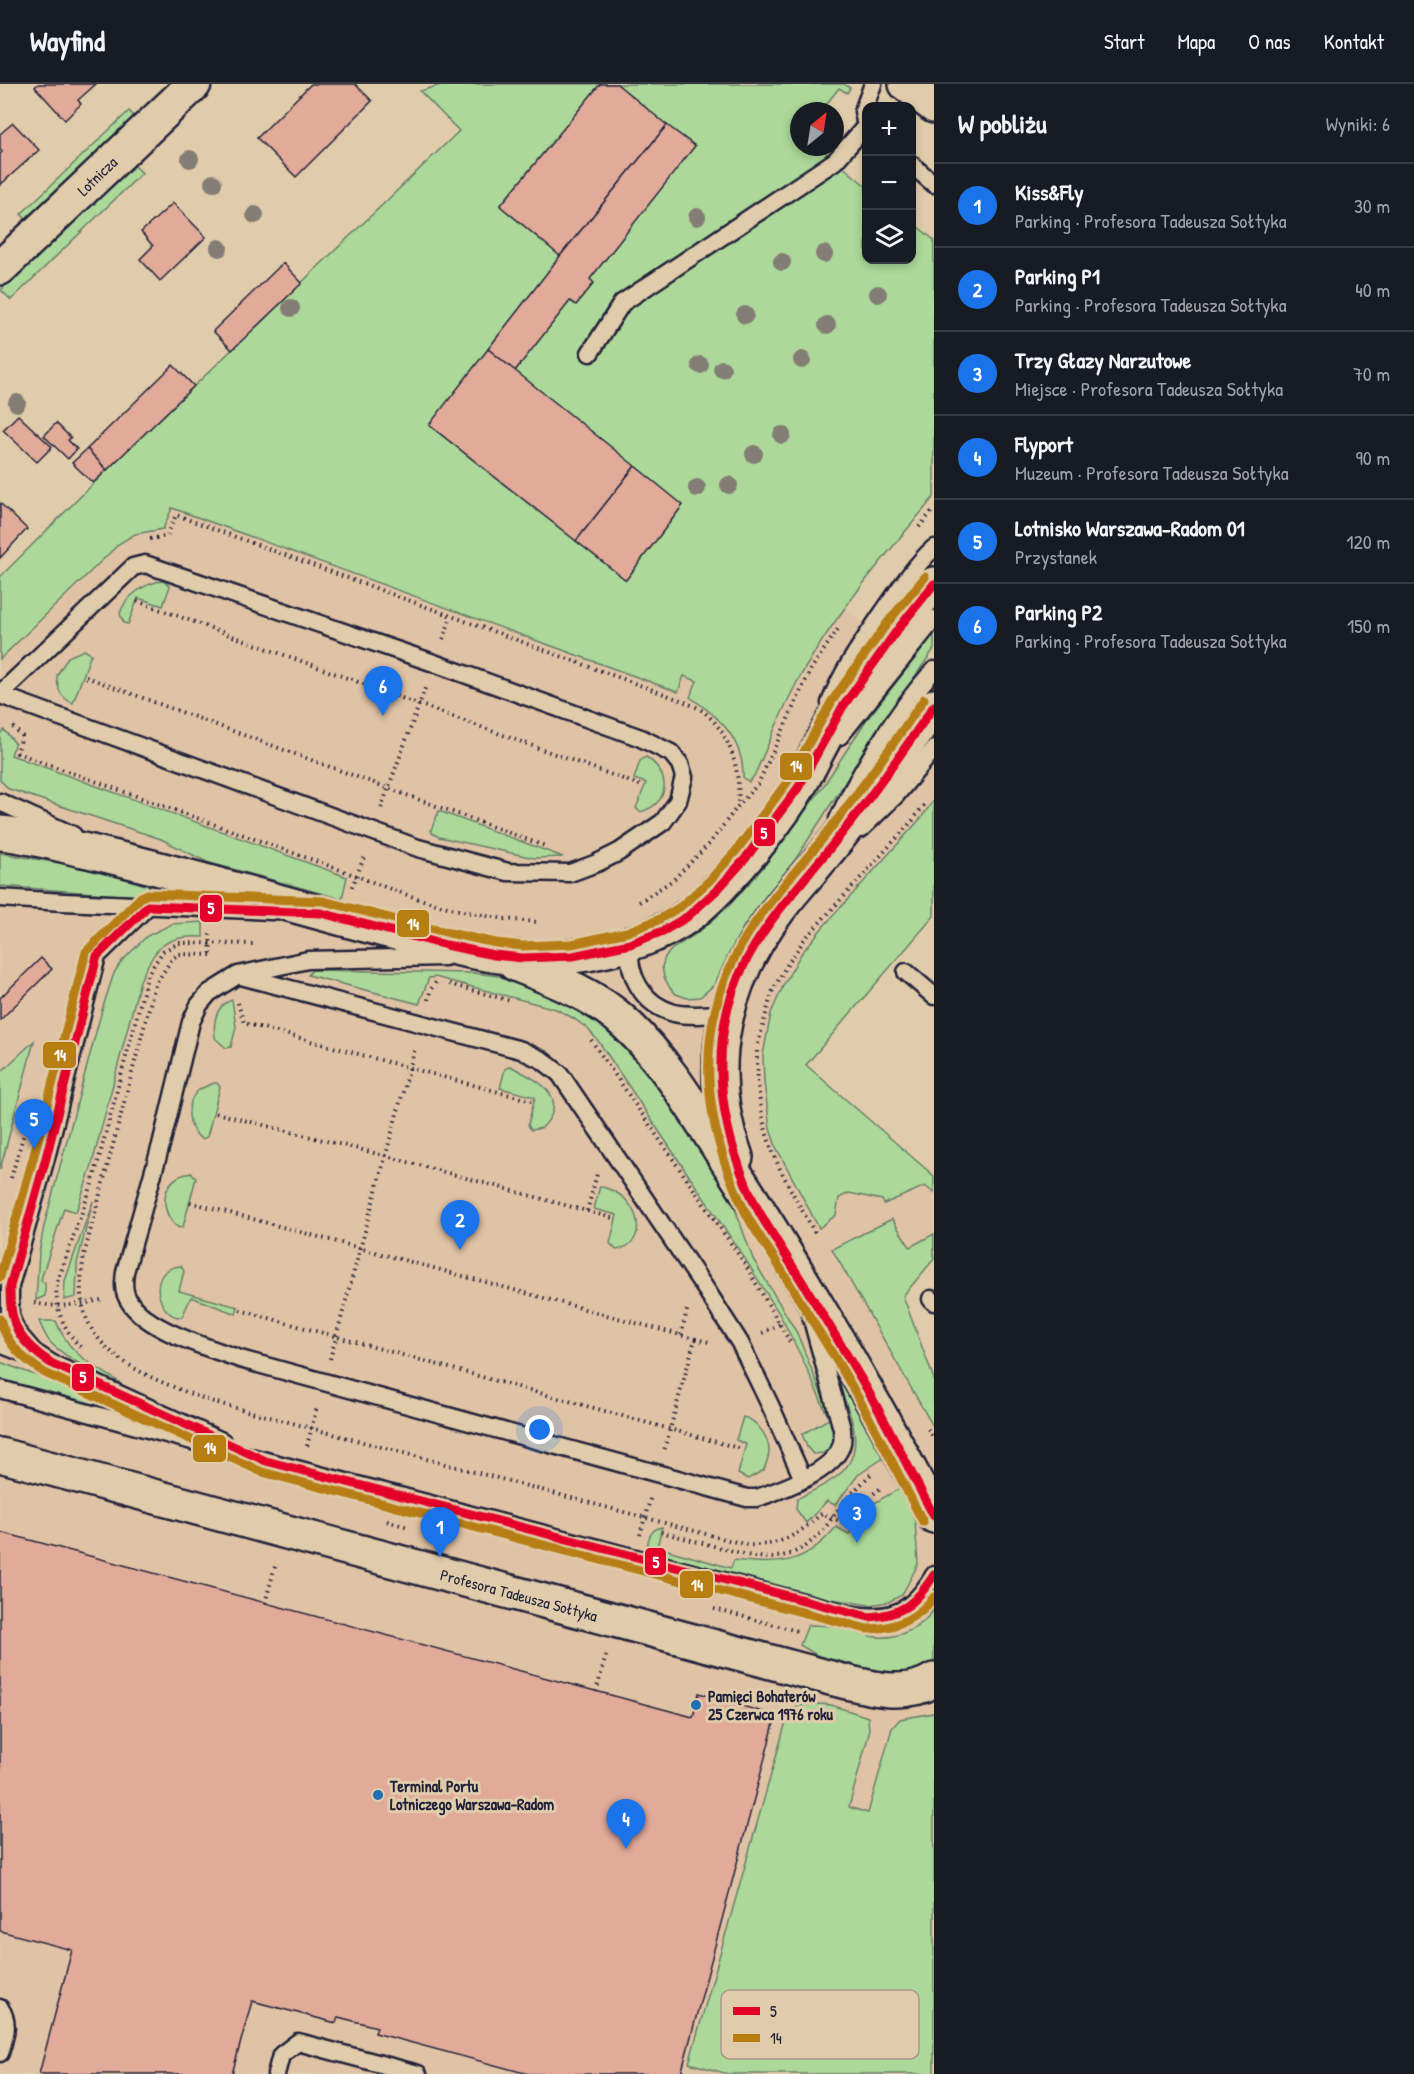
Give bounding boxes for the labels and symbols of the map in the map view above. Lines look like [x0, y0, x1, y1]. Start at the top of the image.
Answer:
north arrow [790, 102, 844, 156]
street label: Lotnicza [72, 151, 122, 201]
pin: 6 [364, 666, 403, 716]
line badge: 14 [779, 752, 813, 781]
text: 14 [790, 755, 802, 777]
line badge: 5 [753, 818, 776, 847]
text: 5 [761, 822, 768, 844]
line badge: 5 [199, 894, 223, 923]
text: 5 [208, 897, 215, 919]
line badge: 14 [396, 909, 430, 938]
text: 14 [407, 913, 419, 935]
line badge: 14 [42, 1041, 77, 1069]
text: 14 [54, 1044, 66, 1066]
pin: 5 [15, 1100, 54, 1149]
pin: 2 [440, 1200, 480, 1250]
line badge: 5 [71, 1363, 95, 1392]
text: 5 [80, 1366, 87, 1388]
your location [525, 1415, 554, 1444]
line badge: 14 [192, 1434, 227, 1463]
text: 14 [204, 1437, 216, 1459]
pin: 3 [838, 1494, 876, 1543]
pin: 1 [420, 1508, 460, 1557]
line badge: 5 [644, 1547, 667, 1576]
text: 5 [653, 1551, 660, 1573]
street label: Profesora Tadeusza Sołtyka [438, 1563, 600, 1627]
line badge: 14 [679, 1570, 714, 1599]
text: 14 [691, 1574, 703, 1596]
place label: Pamięci Bohaterów 25 Czerwca 1976 roku [708, 1685, 834, 1725]
marker: Pamięci Bohaterów 25 Czerwca 1976 roku [689, 1698, 703, 1712]
place label: Terminal Portu Lotniczego Warszawa-Radom [389, 1775, 554, 1816]
marker: Terminal Portu Lotniczego Warszawa-Radom [371, 1788, 385, 1802]
pin: 4 [606, 1800, 646, 1849]
legend [721, 1990, 919, 2059]
text: 5 [770, 2000, 777, 2022]
text: 14 [770, 2027, 782, 2049]

